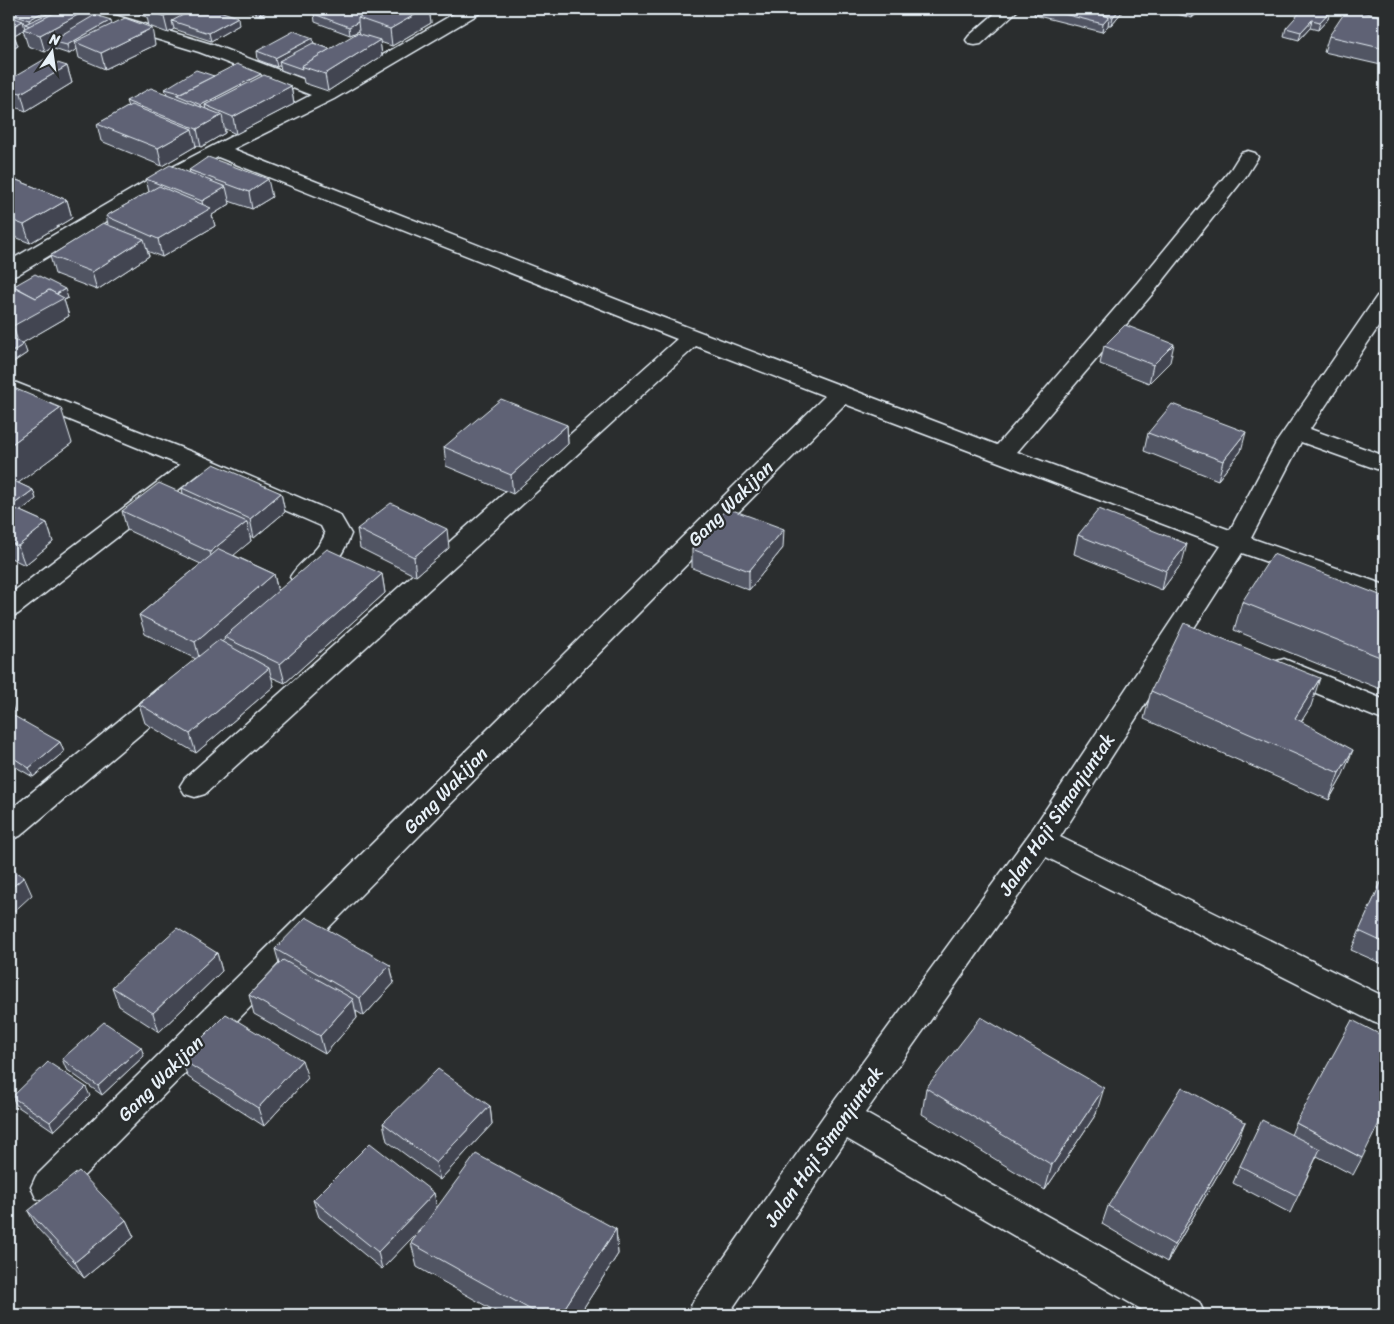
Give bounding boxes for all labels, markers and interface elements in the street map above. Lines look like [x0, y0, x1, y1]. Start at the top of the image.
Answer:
text: N [46, 26, 63, 53]
north arrow [28, 28, 78, 78]
street label: Gang Wakijan [679, 452, 782, 555]
street label: Jalan Haji Simanjuntak [989, 726, 1123, 904]
street label: Gang Wakijan [395, 739, 496, 842]
street label: Gang Wakijan [109, 1027, 212, 1130]
street label: Jalan Haji Simanjuntak [755, 1059, 892, 1235]

